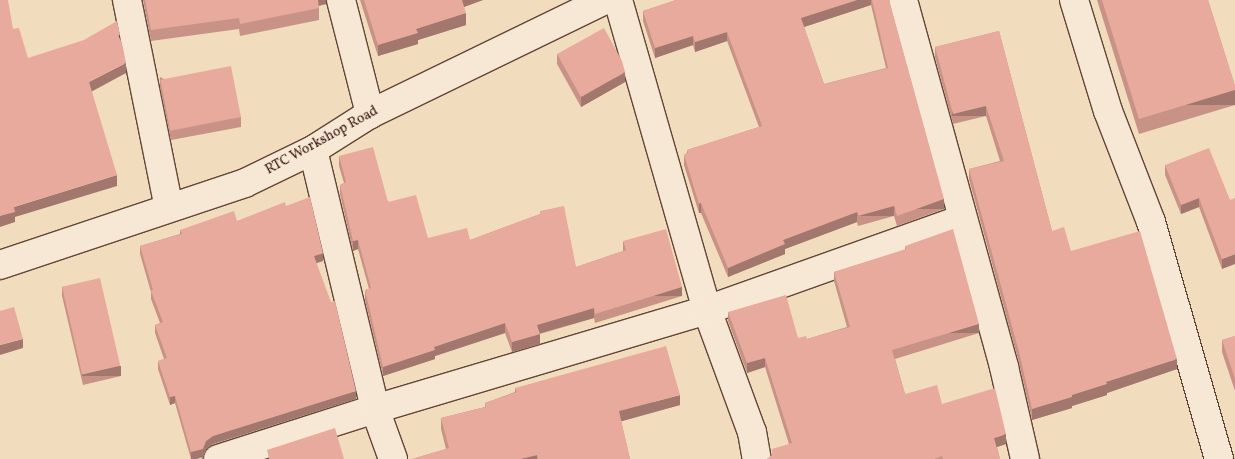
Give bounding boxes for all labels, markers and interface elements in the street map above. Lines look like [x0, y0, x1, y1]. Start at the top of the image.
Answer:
street label: RTC Workshop Road [263, 103, 381, 179]

